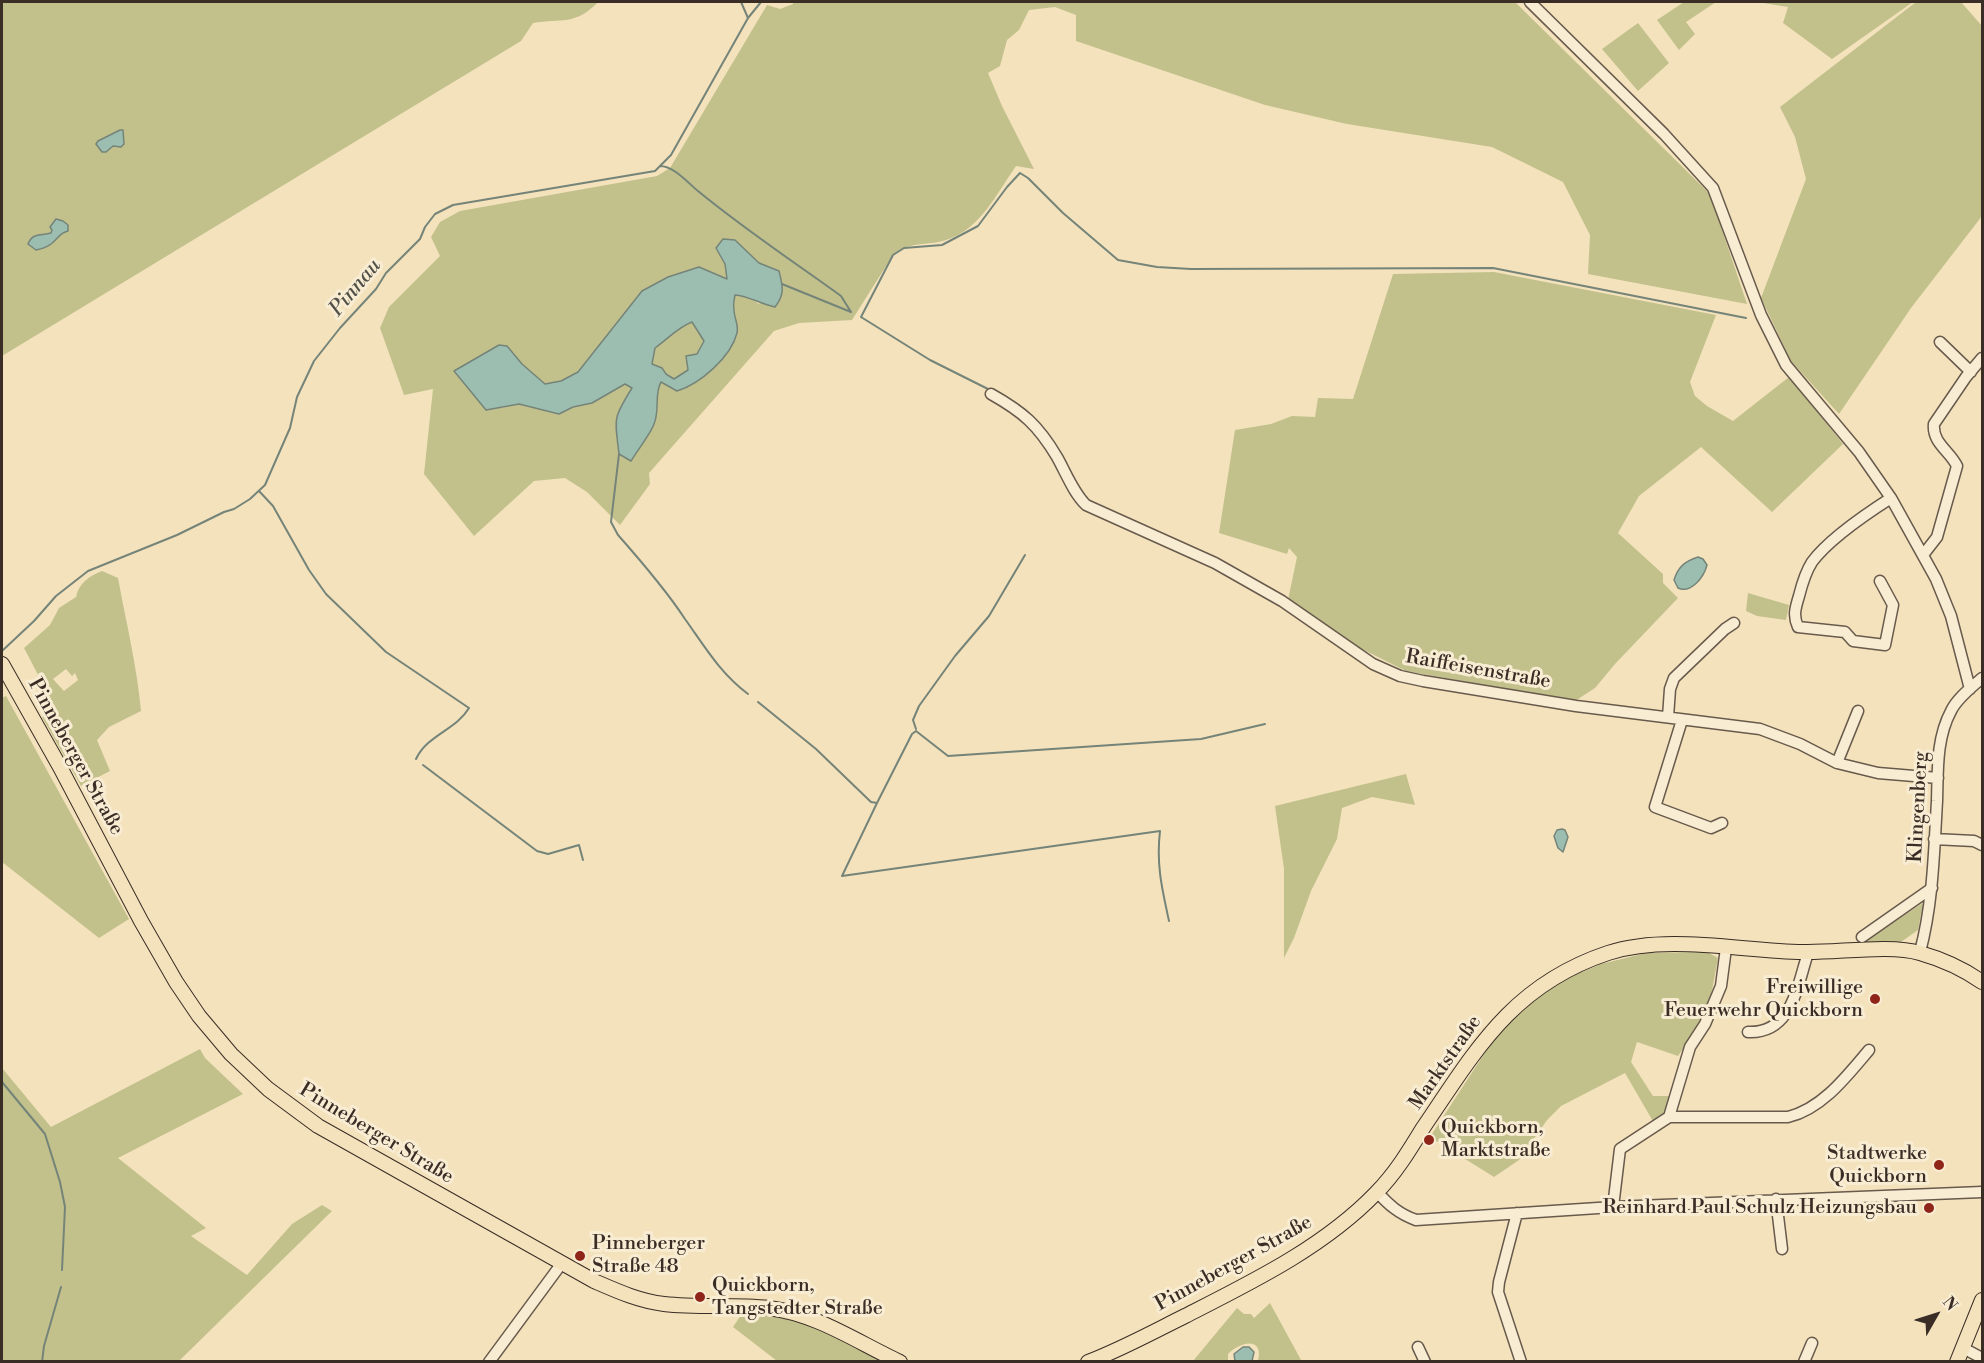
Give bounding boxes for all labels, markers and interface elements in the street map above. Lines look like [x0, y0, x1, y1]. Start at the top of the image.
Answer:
water label: Pinnau [325, 254, 387, 322]
street label: Raiffeisenstraße [1404, 645, 1552, 695]
street label: Pinneberger Straße [22, 674, 128, 840]
street label: Klingenberg [1904, 751, 1934, 863]
place label: Freiwillige Feuerwehr Quickborn [1664, 976, 1863, 1023]
marker: Freiwillige Feuerwehr Quickborn [1868, 992, 1882, 1006]
street label: Marktstraße [1405, 1011, 1487, 1115]
street label: Pinneberger Straße [295, 1078, 457, 1190]
place label: Quickborn, Marktstraße [1441, 1116, 1551, 1163]
marker: Quickborn, Marktstraße [1422, 1133, 1436, 1147]
place label: Stadtwerke Quickborn [1827, 1142, 1927, 1189]
marker: Stadtwerke Quickborn [1932, 1158, 1946, 1172]
place label: Reinhard Paul Schulz Heizungsbau [1602, 1196, 1917, 1220]
marker: Reinhard Paul Schulz Heizungsbau [1922, 1201, 1936, 1215]
street label: Pinneberger Straße [1151, 1211, 1317, 1317]
place label: Pinneberger Straße 48 [592, 1232, 705, 1279]
marker: Pinneberger Straße 48 [573, 1249, 587, 1263]
place label: Quickborn, Tangstedter Straße [712, 1274, 883, 1321]
north arrow [1906, 1285, 1966, 1345]
marker: Quickborn, Tangstedter Straße [693, 1290, 707, 1304]
text: N [1938, 1292, 1962, 1315]

